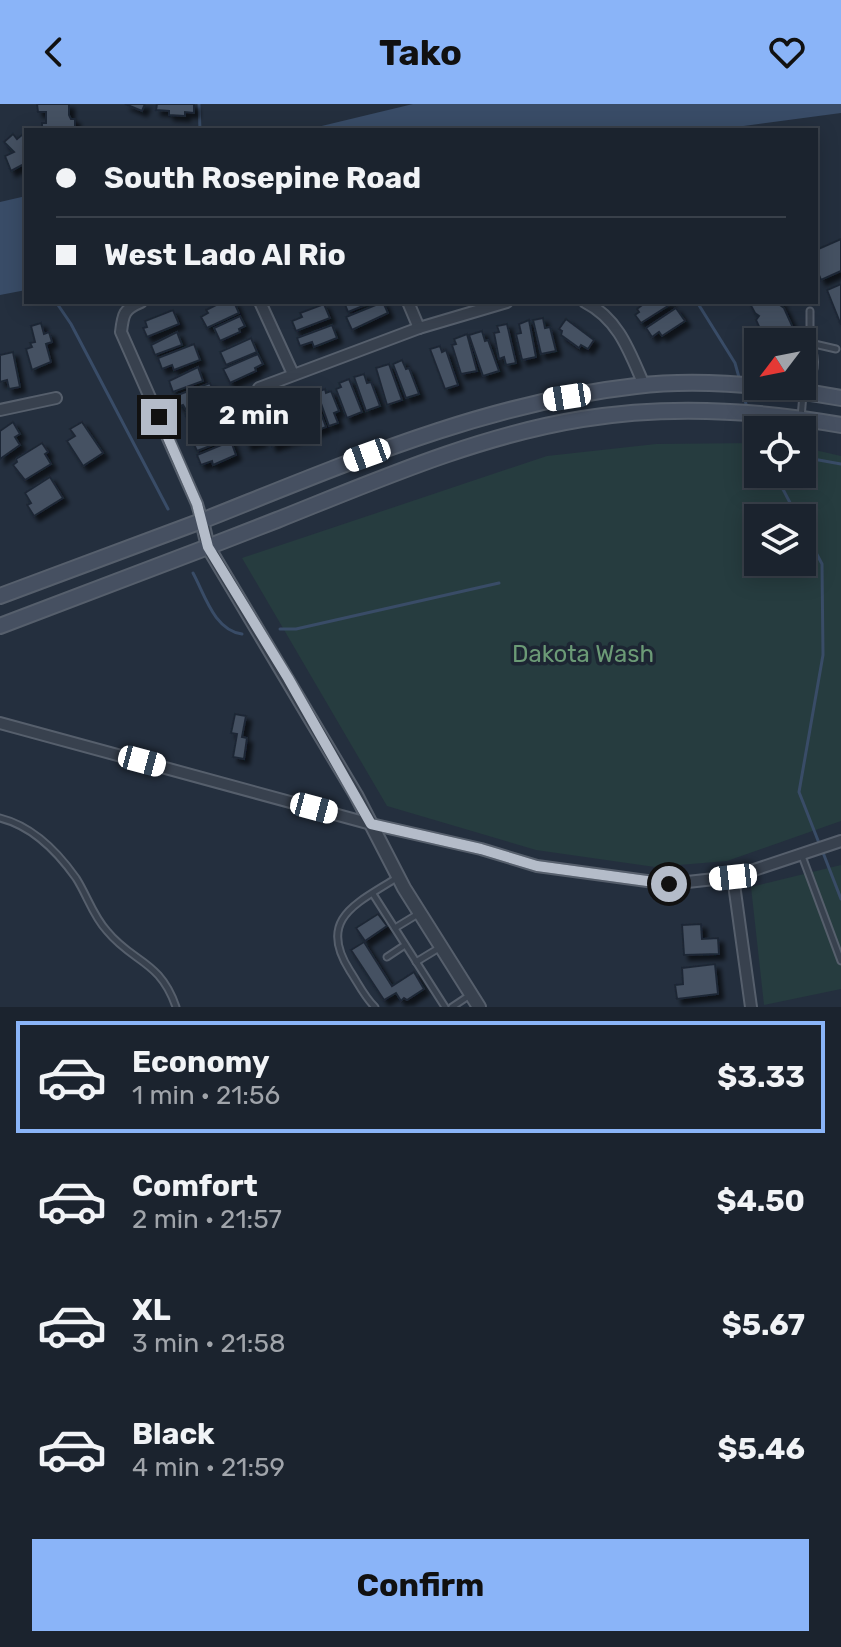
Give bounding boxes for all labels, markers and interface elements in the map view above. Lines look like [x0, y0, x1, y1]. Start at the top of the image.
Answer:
icon: back [32, 30, 76, 74]
icon: heart [765, 30, 809, 74]
text: Tako [379, 31, 462, 74]
text: South Rosepine Road [104, 160, 421, 196]
text: West Lado Al Rio [104, 237, 346, 273]
north arrow [744, 328, 816, 400]
map controls [744, 328, 816, 576]
car [541, 381, 593, 413]
callout: 2 min [187, 389, 319, 445]
route end [141, 399, 177, 435]
text: 2 min [219, 400, 289, 431]
button: locate [744, 416, 816, 488]
car [340, 436, 394, 474]
button: layers [744, 504, 816, 576]
park label: Dakota Wash [512, 640, 654, 668]
car [116, 743, 168, 779]
car [288, 790, 340, 826]
car [708, 863, 758, 891]
route start [651, 866, 687, 902]
icon: car [36, 1041, 108, 1113]
text: Economy [132, 1044, 270, 1080]
text: $3.33 [717, 1059, 805, 1095]
text: 1 min · 21:56 [132, 1080, 280, 1111]
icon: car [36, 1165, 108, 1237]
text: Comfort [132, 1168, 258, 1204]
text: $4.50 [716, 1183, 805, 1219]
text: 2 min · 21:57 [132, 1204, 282, 1235]
icon: car [36, 1289, 108, 1361]
text: XL [132, 1292, 171, 1328]
text: $5.67 [722, 1307, 805, 1343]
text: 3 min · 21:58 [132, 1328, 286, 1359]
icon: car [36, 1413, 108, 1485]
text: Black [132, 1416, 215, 1452]
text: $5.46 [717, 1431, 805, 1467]
text: 4 min · 21:59 [132, 1452, 285, 1483]
button: Confirm [32, 1539, 809, 1631]

